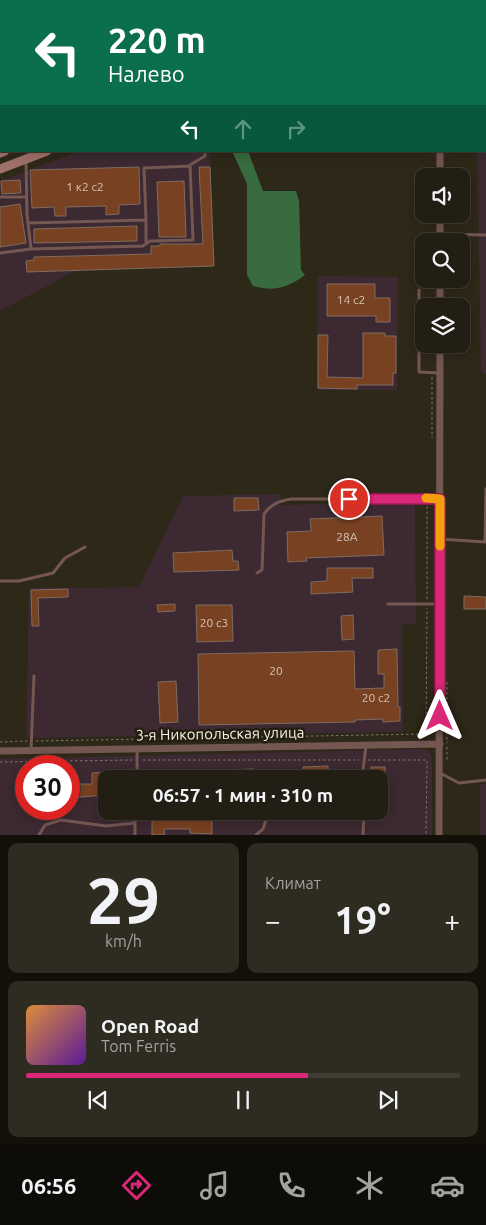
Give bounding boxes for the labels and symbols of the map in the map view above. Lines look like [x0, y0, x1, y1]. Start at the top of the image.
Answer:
house number: 1 к2 с2 [66, 180, 104, 193]
house number: 14 с2 [337, 293, 365, 306]
pin [328, 478, 370, 520]
house number: 28А [336, 530, 358, 543]
house number: 20 с3 [200, 616, 228, 629]
house number: 20 [269, 664, 283, 677]
position arrow [413, 689, 465, 741]
house number: 20 с2 [362, 691, 390, 704]
street label: 3-я Никопольская улица [135, 724, 305, 743]
speed limit sign: 30 [15, 755, 80, 820]

